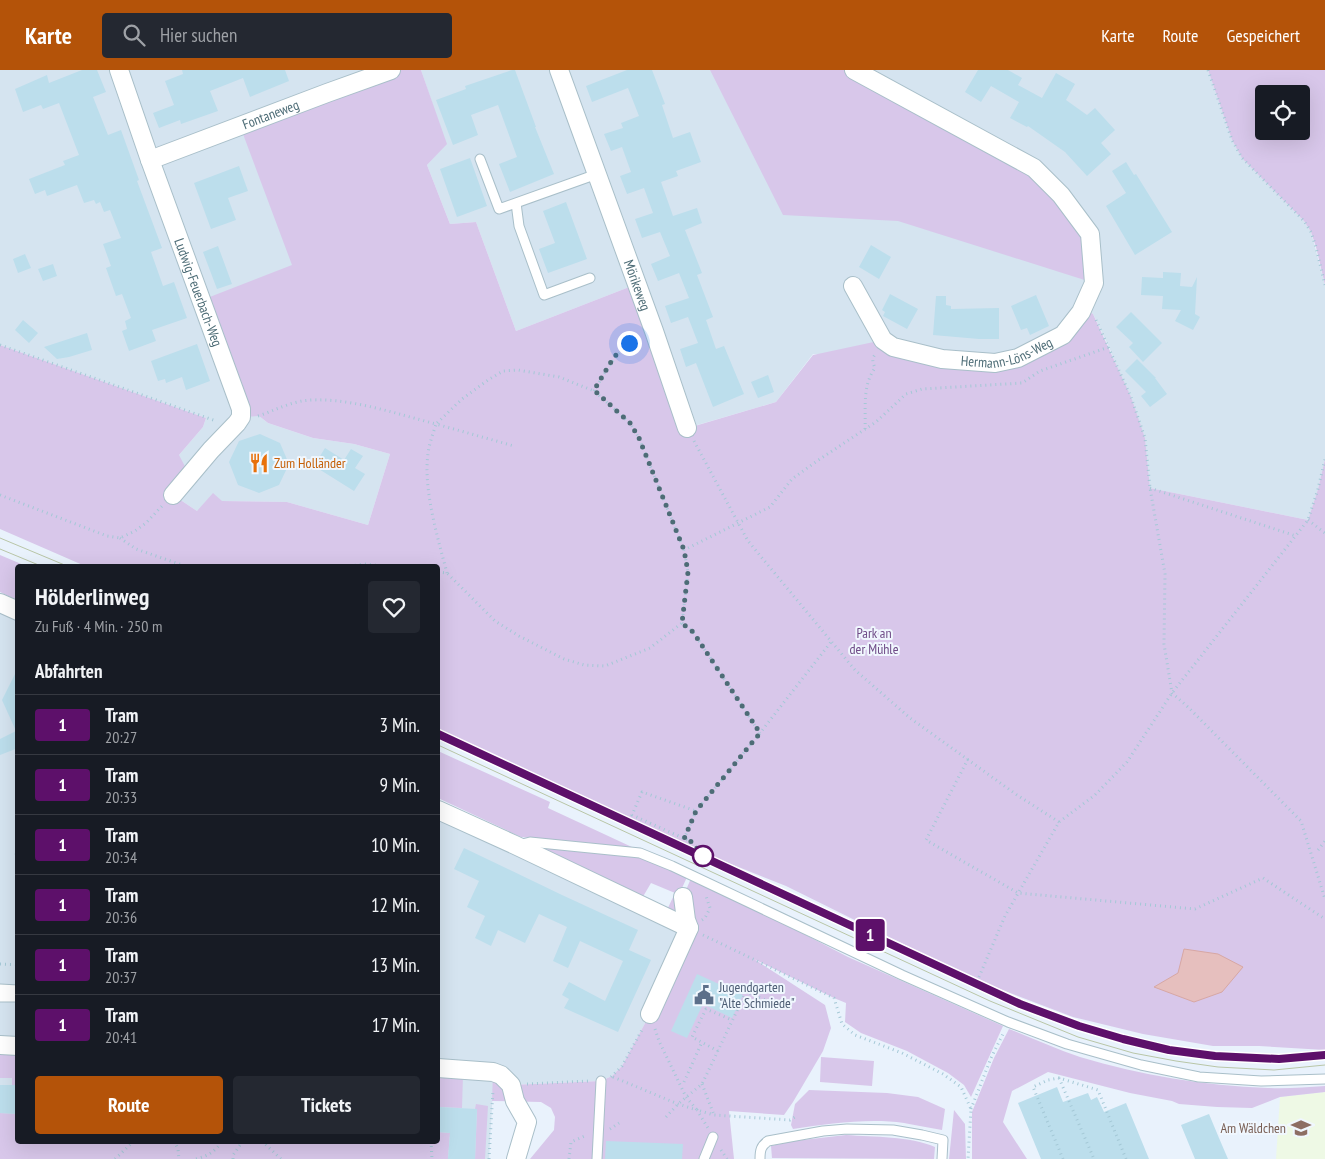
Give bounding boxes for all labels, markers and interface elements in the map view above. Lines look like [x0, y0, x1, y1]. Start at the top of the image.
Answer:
search box [102, 13, 452, 58]
text: Karte [25, 20, 72, 51]
icon: search [120, 21, 148, 49]
text: Hier suchen [160, 23, 237, 47]
text: Karte [1101, 24, 1135, 47]
text: Route [1163, 24, 1198, 47]
text: Gespeichert [1226, 24, 1300, 47]
map controls [1255, 85, 1310, 140]
button: locate [1255, 85, 1310, 140]
street label: Fontaneweg [240, 95, 302, 133]
street label: Ludwig-Feuerbach-Weg [170, 236, 226, 349]
street label: Mörikeweg [620, 257, 655, 313]
your location [617, 331, 642, 356]
street label: Hermann-Löns-Weg [960, 333, 1055, 372]
restaurant icon: Zum Holländer [248, 452, 270, 474]
place label: Zum Holländer [274, 454, 346, 472]
text: Hölderlinweg [35, 581, 149, 612]
button: heart [368, 581, 420, 633]
text: Zu Fuß · 4 Min. · 250 m [35, 616, 162, 636]
park label: Park an der Mühle [850, 624, 899, 658]
text: Abfahrten [35, 659, 102, 683]
text: Tram [105, 703, 138, 727]
text: 1 [58, 713, 67, 736]
text: 3 Min. [379, 713, 420, 737]
text: 20:27 [105, 727, 137, 747]
text: Tram [105, 763, 138, 787]
text: 1 [58, 773, 67, 796]
text: 9 Min. [379, 773, 420, 797]
text: 20:33 [105, 787, 137, 807]
text: Tram [105, 823, 138, 847]
text: 1 [58, 833, 67, 856]
text: 10 Min. [371, 833, 420, 857]
unlabelled marker [692, 845, 714, 867]
text: 20:34 [105, 847, 137, 867]
text: Tram [105, 883, 138, 907]
text: 1 [58, 893, 67, 916]
text: 12 Min. [371, 893, 420, 917]
text: 20:36 [105, 907, 137, 927]
line badge: 1 [854, 919, 886, 951]
text: 1 [866, 923, 874, 946]
text: Tram [105, 943, 138, 967]
text: 1 [58, 953, 67, 976]
text: 13 Min. [371, 953, 420, 977]
text: 20:37 [105, 967, 137, 987]
place label: Jugendgarten "Alte Schmiede" [718, 978, 795, 1012]
public building icon: Jugendgarten "Alte Schmiede" [693, 984, 715, 1006]
text: Tram [105, 1003, 138, 1027]
text: 1 [58, 1013, 67, 1036]
text: 17 Min. [372, 1013, 420, 1037]
text: 20:41 [105, 1027, 137, 1047]
button: Route [35, 1076, 223, 1134]
button: Tickets [233, 1076, 420, 1134]
school or university icon: Am Wäldchen [1290, 1117, 1312, 1139]
place label: Am Wäldchen [1220, 1119, 1286, 1137]

